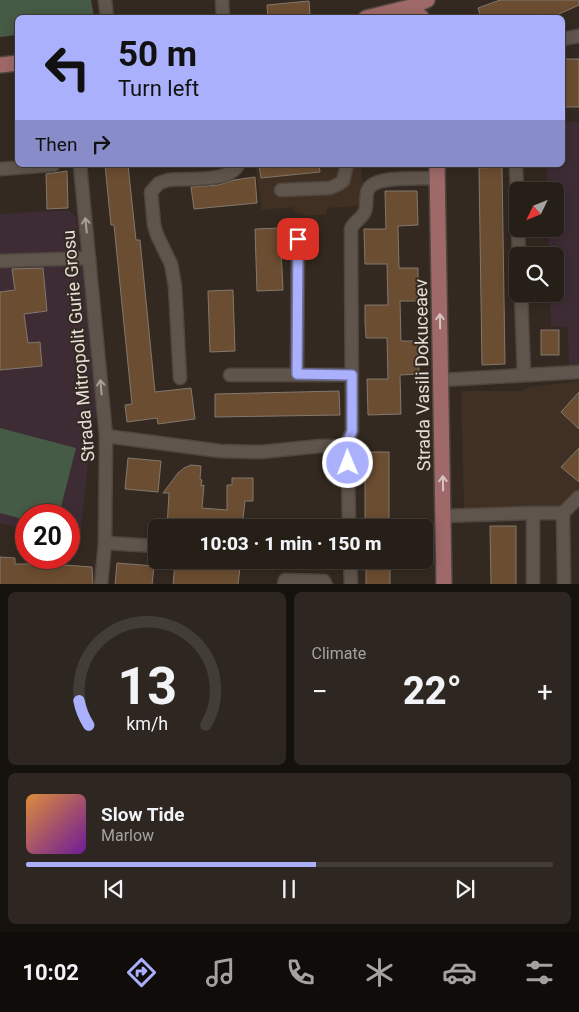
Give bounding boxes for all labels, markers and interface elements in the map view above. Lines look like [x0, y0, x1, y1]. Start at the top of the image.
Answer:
text: 50 m [118, 34, 197, 75]
icon: left [35, 35, 100, 100]
text: Turn left [118, 76, 199, 101]
icon: right [87, 130, 115, 158]
text: Then [35, 133, 77, 156]
north arrow [509, 182, 564, 238]
map controls [509, 182, 564, 302]
one-way arrow [81, 218, 90, 234]
pin [277, 218, 319, 260]
icon: arrive [284, 225, 312, 253]
street label: Strada Mitropolit Gurie Grosu [57, 229, 99, 463]
button: search [509, 247, 564, 302]
street label: Strada Vasili Dokuceaev [410, 278, 434, 471]
one-way arrow [435, 313, 445, 330]
one-way arrow [96, 379, 106, 395]
position arrow [321, 436, 373, 488]
one-way arrow [438, 476, 448, 492]
speed limit sign: 20 [15, 504, 80, 569]
text: 10:03 · 1 min · 150 m [199, 532, 382, 555]
text: Climate [312, 644, 366, 663]
text: 13 [117, 656, 177, 717]
text: 22° [403, 669, 462, 713]
text: − [312, 675, 328, 708]
text: + [537, 675, 553, 708]
text: km/h [126, 713, 168, 734]
text: Slow Tide [101, 803, 184, 826]
text: Marlow [101, 826, 154, 845]
icon: previous [100, 875, 128, 903]
icon: pause [275, 875, 303, 903]
icon: next [451, 875, 479, 903]
icon: directions [124, 955, 159, 990]
icon: music [203, 955, 238, 990]
icon: phone [283, 955, 318, 990]
icon: climate [362, 955, 397, 990]
icon: car [442, 955, 477, 990]
icon: filters [522, 955, 557, 990]
text: 10:02 [22, 960, 79, 985]

